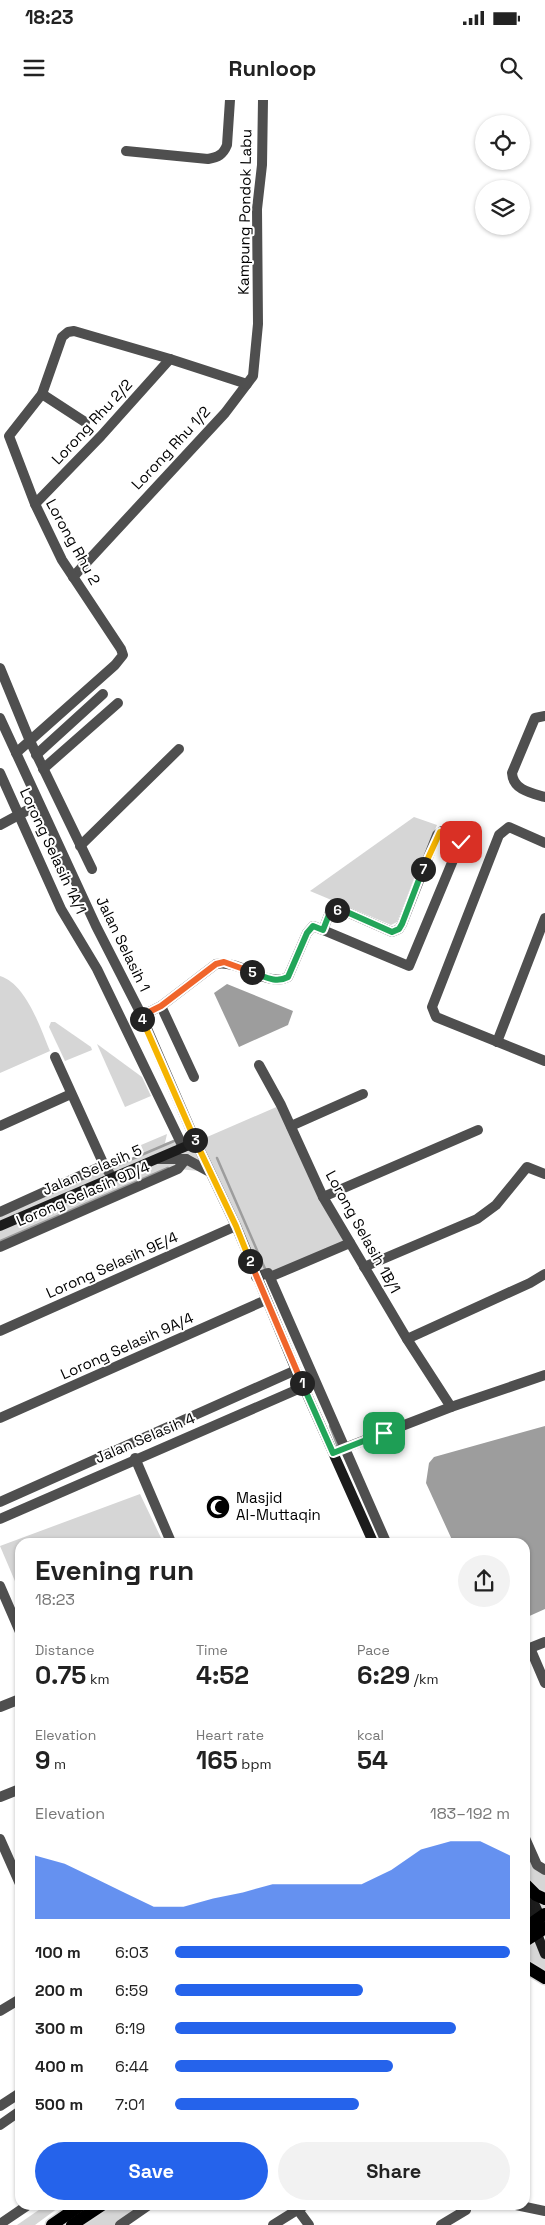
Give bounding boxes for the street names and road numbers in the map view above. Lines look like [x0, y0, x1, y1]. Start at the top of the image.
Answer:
street label: Kampung Pondok Labu [234, 129, 255, 295]
street label: Lorong Rhu 2/2 [47, 375, 136, 468]
street label: Lorong Rhu 1/2 [127, 402, 214, 493]
street label: Lorong Rhu 2 [42, 495, 105, 588]
street label: Lorong Selasih 1A/1 [16, 785, 91, 917]
street label: Jalan Selasih 1 [92, 893, 155, 995]
street label: Jalan Selasih 5 [39, 1140, 145, 1199]
street label: Lorong Selasih 9D/4 [13, 1157, 153, 1230]
street label: Lorong Selasih 1B/1 [322, 1167, 405, 1297]
street label: Lorong Selasih 9E/4 [43, 1227, 181, 1302]
street label: Lorong Selasih 9A/4 [58, 1308, 196, 1383]
street label: Jalan Selasih 4 [92, 1408, 198, 1467]

